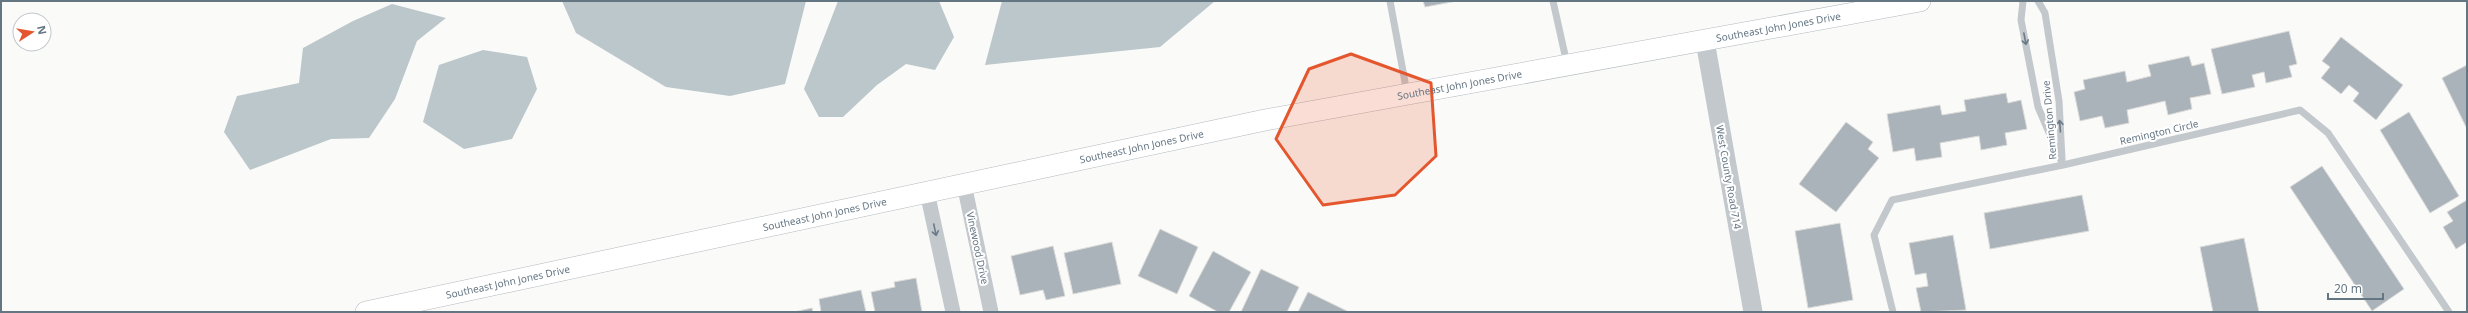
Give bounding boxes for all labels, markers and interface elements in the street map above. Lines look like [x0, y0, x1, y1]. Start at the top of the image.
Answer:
street label: Southeast John Jones Drive [1715, 8, 1842, 45]
north arrow [12, 12, 52, 52]
text: N [34, 24, 51, 36]
one-way arrow [2021, 33, 2029, 46]
street label: Southeast John Jones Drive [1396, 66, 1523, 103]
street label: Remington Drive [2039, 80, 2059, 160]
street label: Remington Circle [2118, 116, 2200, 148]
one-way arrow [2057, 120, 2064, 133]
street label: West County Road 714 [1713, 124, 1745, 230]
street label: Southeast John Jones Drive [1078, 126, 1205, 166]
street label: Southeast John Jones Drive [761, 194, 888, 234]
street label: Vinewood Drive [963, 211, 993, 286]
one-way arrow [932, 223, 940, 236]
street label: Southeast John Jones Drive [445, 262, 571, 302]
scale bar [2328, 275, 2383, 301]
text: 20 m [2334, 280, 2362, 297]

